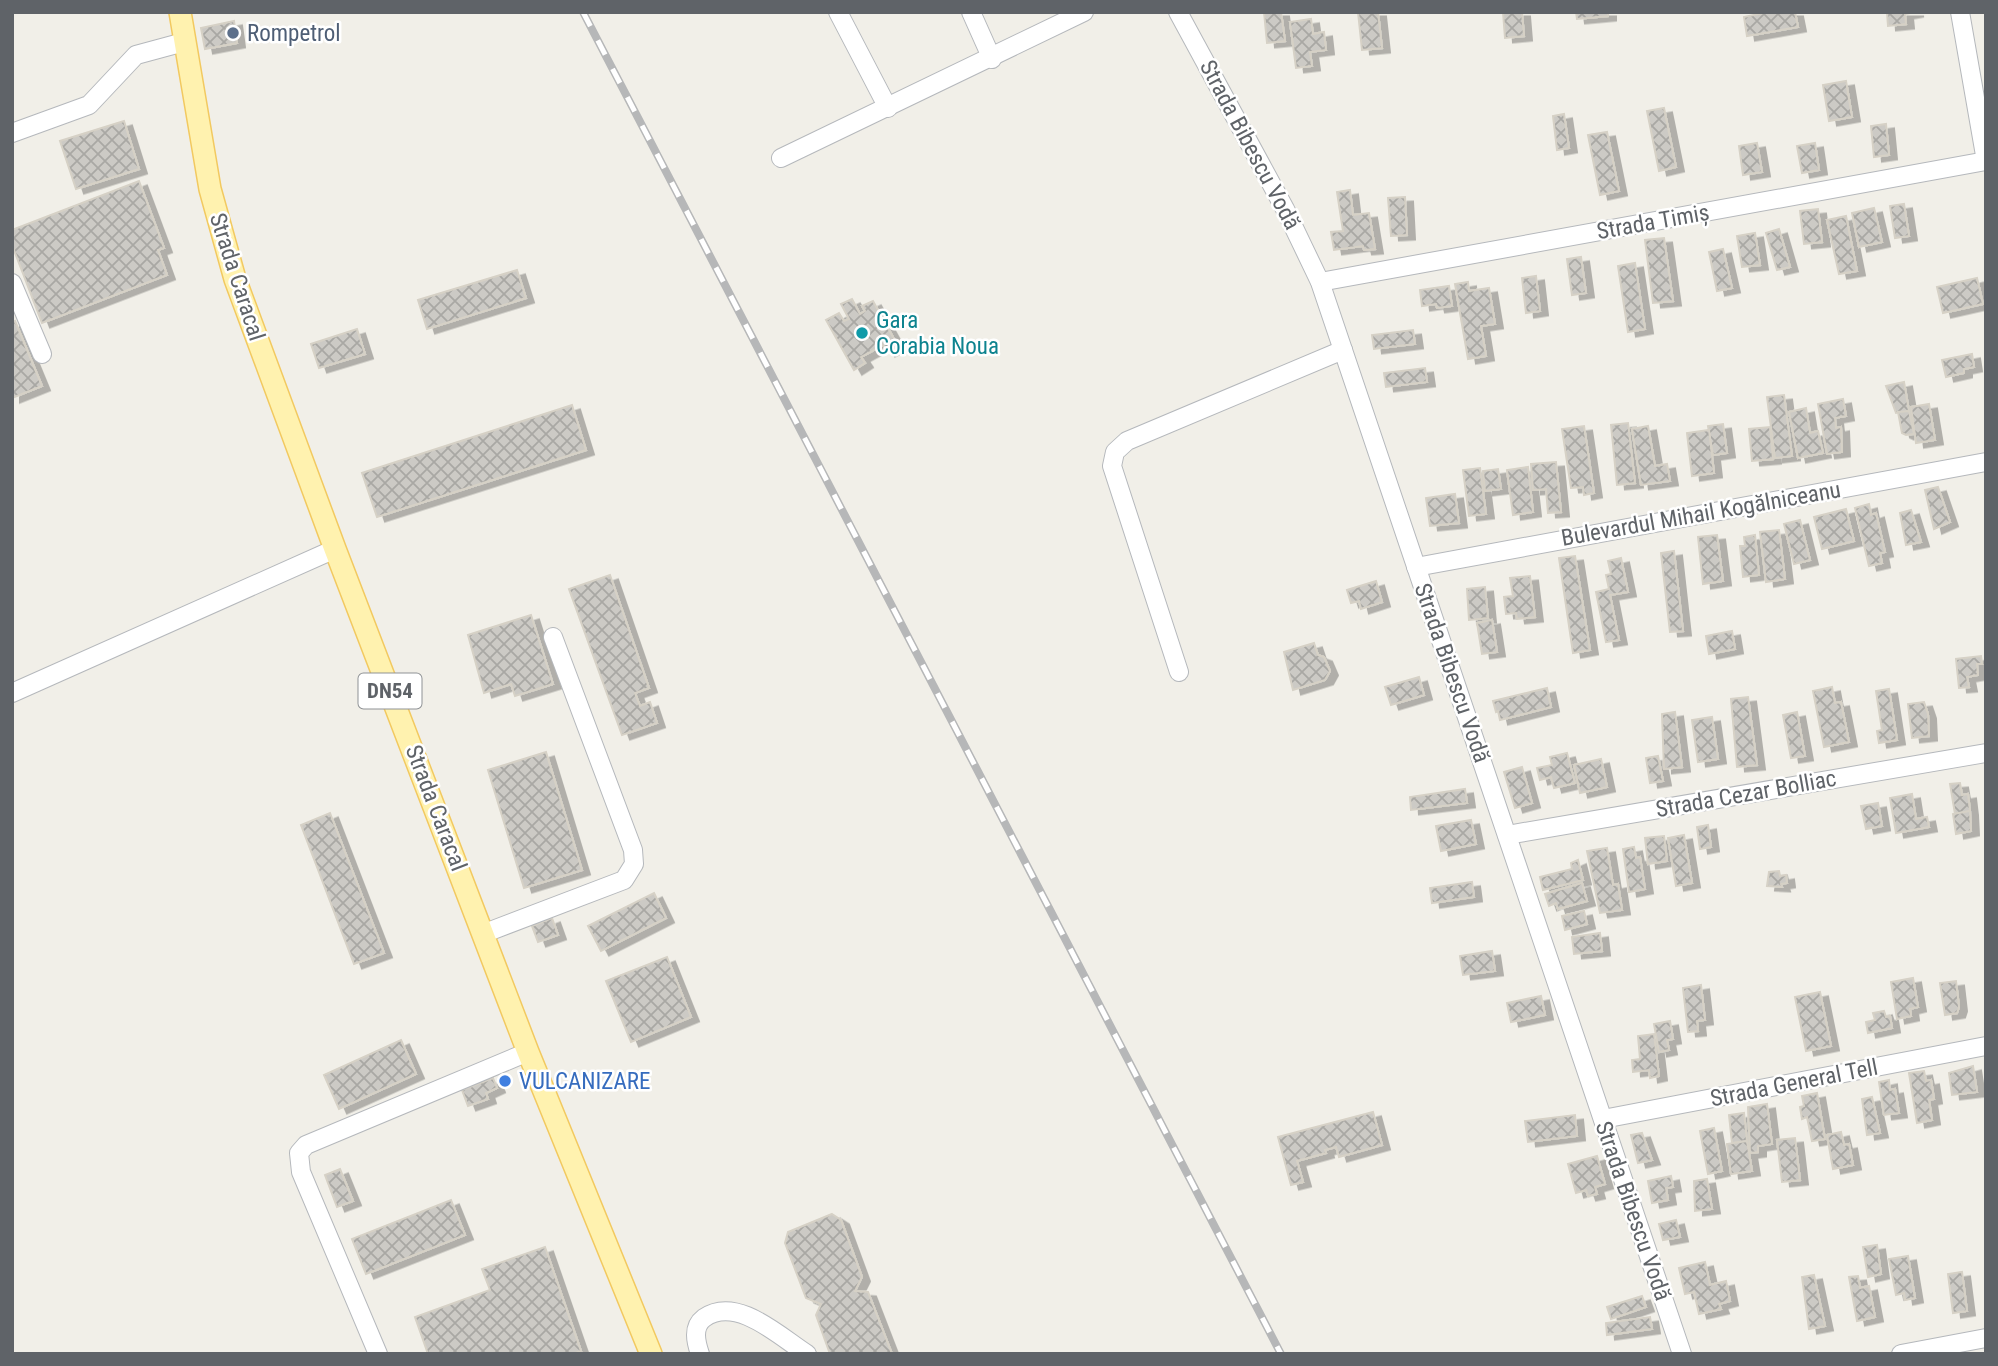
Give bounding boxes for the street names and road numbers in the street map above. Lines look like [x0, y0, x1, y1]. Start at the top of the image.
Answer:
street label: Strada Bibescu Vodă [1194, 56, 1306, 234]
street label: Strada Timiș [1595, 199, 1711, 245]
street label: Strada Caracal [204, 210, 270, 344]
street label: Bulevardul Mihail Kogălniceanu [1559, 476, 1843, 552]
street label: Strada Bibescu Vodă [1409, 580, 1495, 766]
road number: DN54 [358, 674, 422, 708]
street label: Strada Caracal [400, 741, 472, 875]
street label: Strada Cezar Bolliac [1654, 765, 1838, 823]
street label: Strada General Tell [1708, 1054, 1880, 1112]
street label: Strada Bibescu Vodă [1590, 1118, 1676, 1304]

